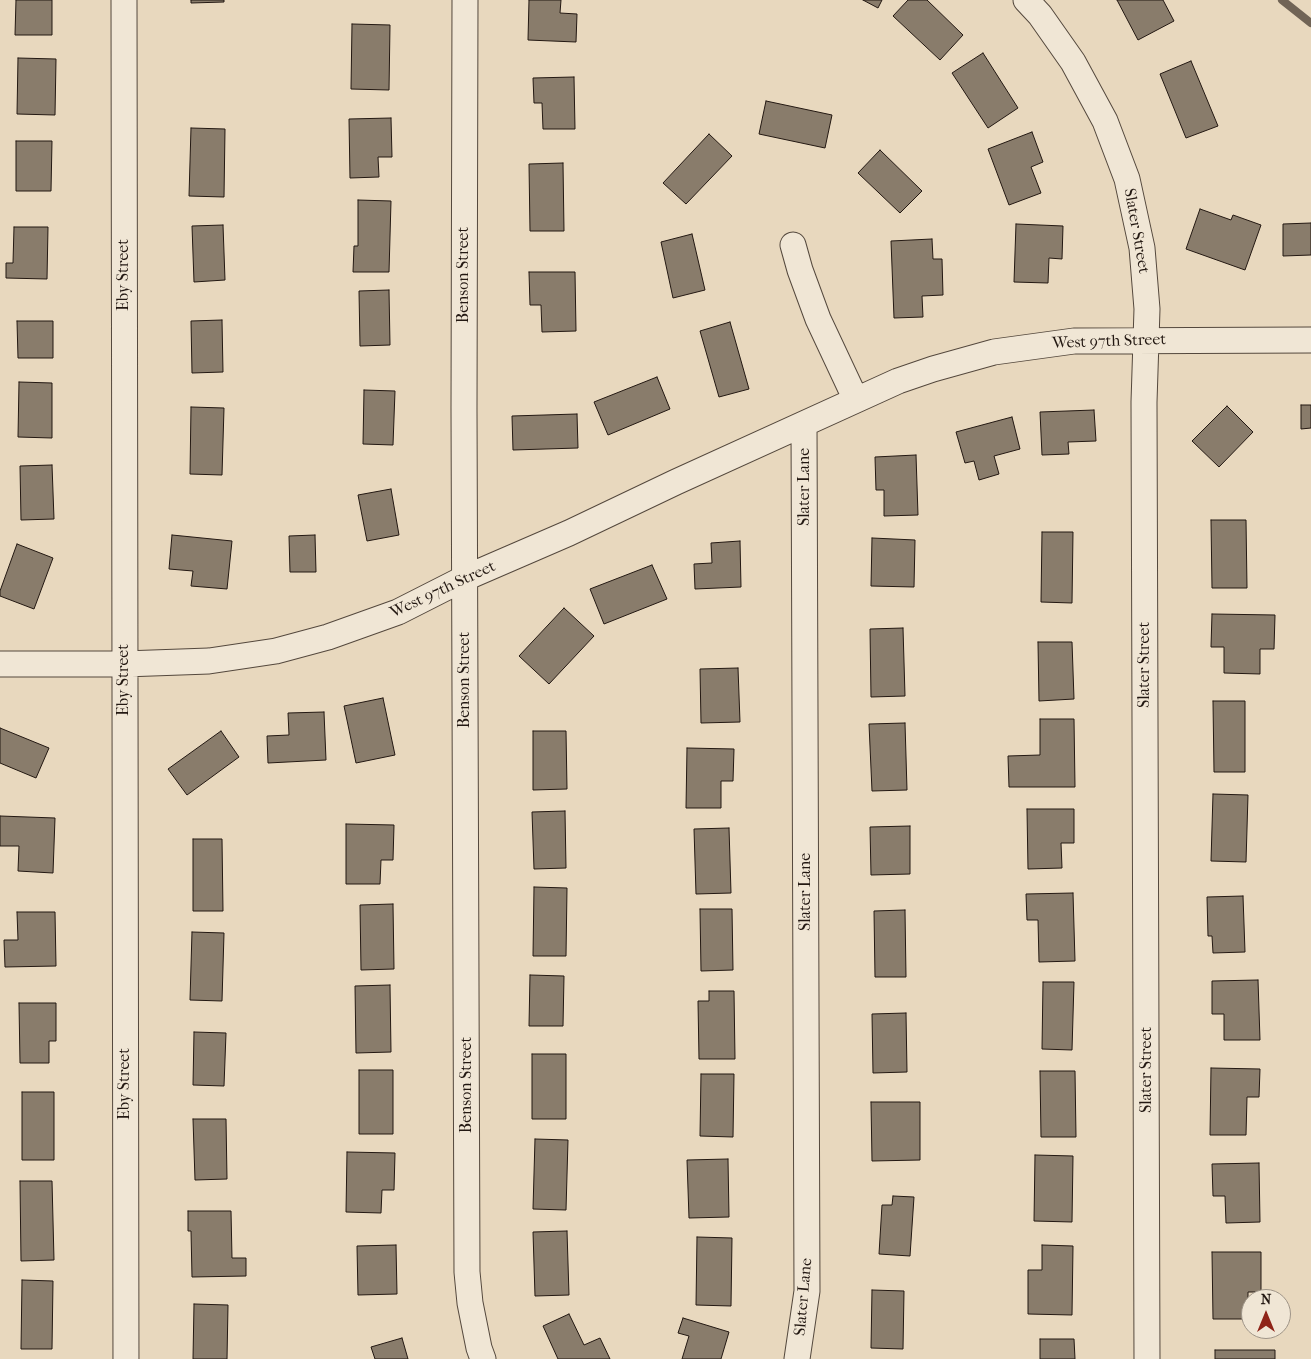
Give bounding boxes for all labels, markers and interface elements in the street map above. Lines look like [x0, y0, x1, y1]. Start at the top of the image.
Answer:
street label: Slater Street [1119, 187, 1153, 275]
street label: Benson Street [454, 227, 474, 323]
street label: Eby Street [114, 239, 134, 311]
street label: West 97th Street [1052, 330, 1166, 354]
street label: Slater Lane [795, 448, 815, 526]
street label: West 97th Street [387, 557, 499, 623]
street label: Slater Street [1135, 622, 1155, 708]
street label: Benson Street [455, 632, 475, 728]
street label: Eby Street [114, 644, 134, 716]
street label: Slater Lane [796, 853, 816, 931]
street label: Slater Street [1137, 1027, 1157, 1113]
street label: Benson Street [457, 1037, 477, 1133]
street label: Eby Street [115, 1048, 135, 1120]
street label: Slater Lane [791, 1257, 817, 1337]
north arrow [1241, 1289, 1291, 1339]
text: N [1261, 1291, 1271, 1308]

